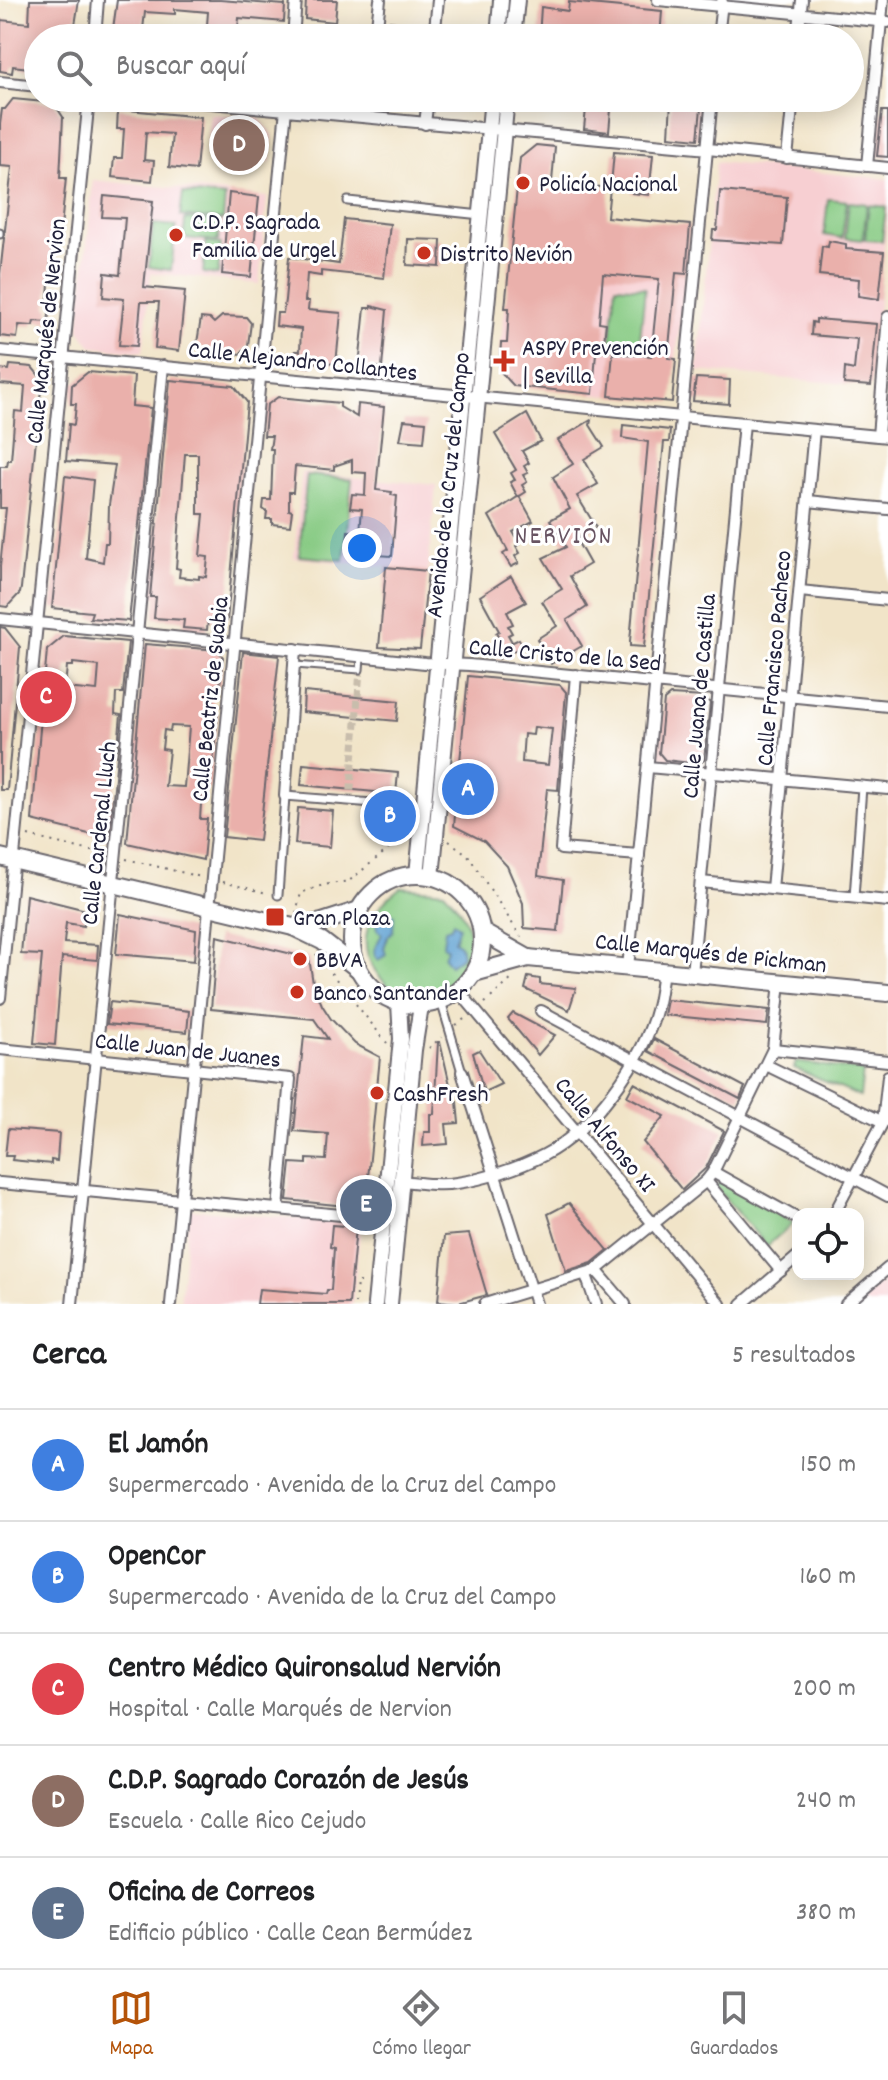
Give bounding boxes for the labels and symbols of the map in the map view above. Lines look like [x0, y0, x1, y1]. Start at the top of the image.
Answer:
pin: D [213, 115, 265, 175]
place label: Policía Nacional [539, 169, 678, 203]
marker: Policía Nacional [514, 174, 532, 192]
place label: C.D.P. Sagrada Familia de Urgel [192, 207, 337, 269]
street label: Calle Marqués de Nervion [19, 217, 77, 446]
marker: C.D.P. Sagrada Familia de Urgel [167, 226, 185, 244]
place label: Distrito Nevión [440, 239, 573, 273]
marker: Distrito Nevión [415, 244, 433, 262]
place label: ASPY Prevención | Sevilla [522, 333, 669, 395]
street label: Calle Alejandro Collantes [186, 334, 419, 392]
marker: ASPY Prevención | Sevilla [493, 350, 515, 372]
street label: Avenida de la Cruz del Campo [419, 351, 481, 620]
district label: NERVIÓN [515, 519, 613, 556]
your location [342, 528, 382, 568]
street label: Calle Francisco Pacheco [750, 549, 802, 767]
street label: Calle Juana de Castilla [675, 592, 727, 800]
street label: Calle Beatriz de Suabia [184, 594, 240, 804]
street label: Calle Cristo de la Sed [467, 632, 662, 682]
pin: C [20, 667, 72, 727]
street label: Calle Cardenal Lluch [74, 740, 128, 927]
pin: A [442, 759, 494, 819]
pin: B [364, 786, 416, 846]
place label: Gran Plaza [293, 903, 391, 937]
marker: Gran Plaza [264, 906, 286, 928]
street label: Calle Marqués de Pickman [593, 926, 828, 984]
place label: BBVA [316, 945, 363, 979]
marker: BBVA [291, 950, 309, 968]
place label: Banco Santander [313, 978, 467, 1012]
marker: Banco Santander [288, 983, 306, 1001]
street label: Calle Juan de Juanes [93, 1025, 282, 1079]
street label: Calle Alfonso XI [545, 1071, 663, 1202]
place label: CashFresh [393, 1079, 488, 1113]
marker: CashFresh [368, 1084, 386, 1102]
pin: E [340, 1175, 392, 1235]

